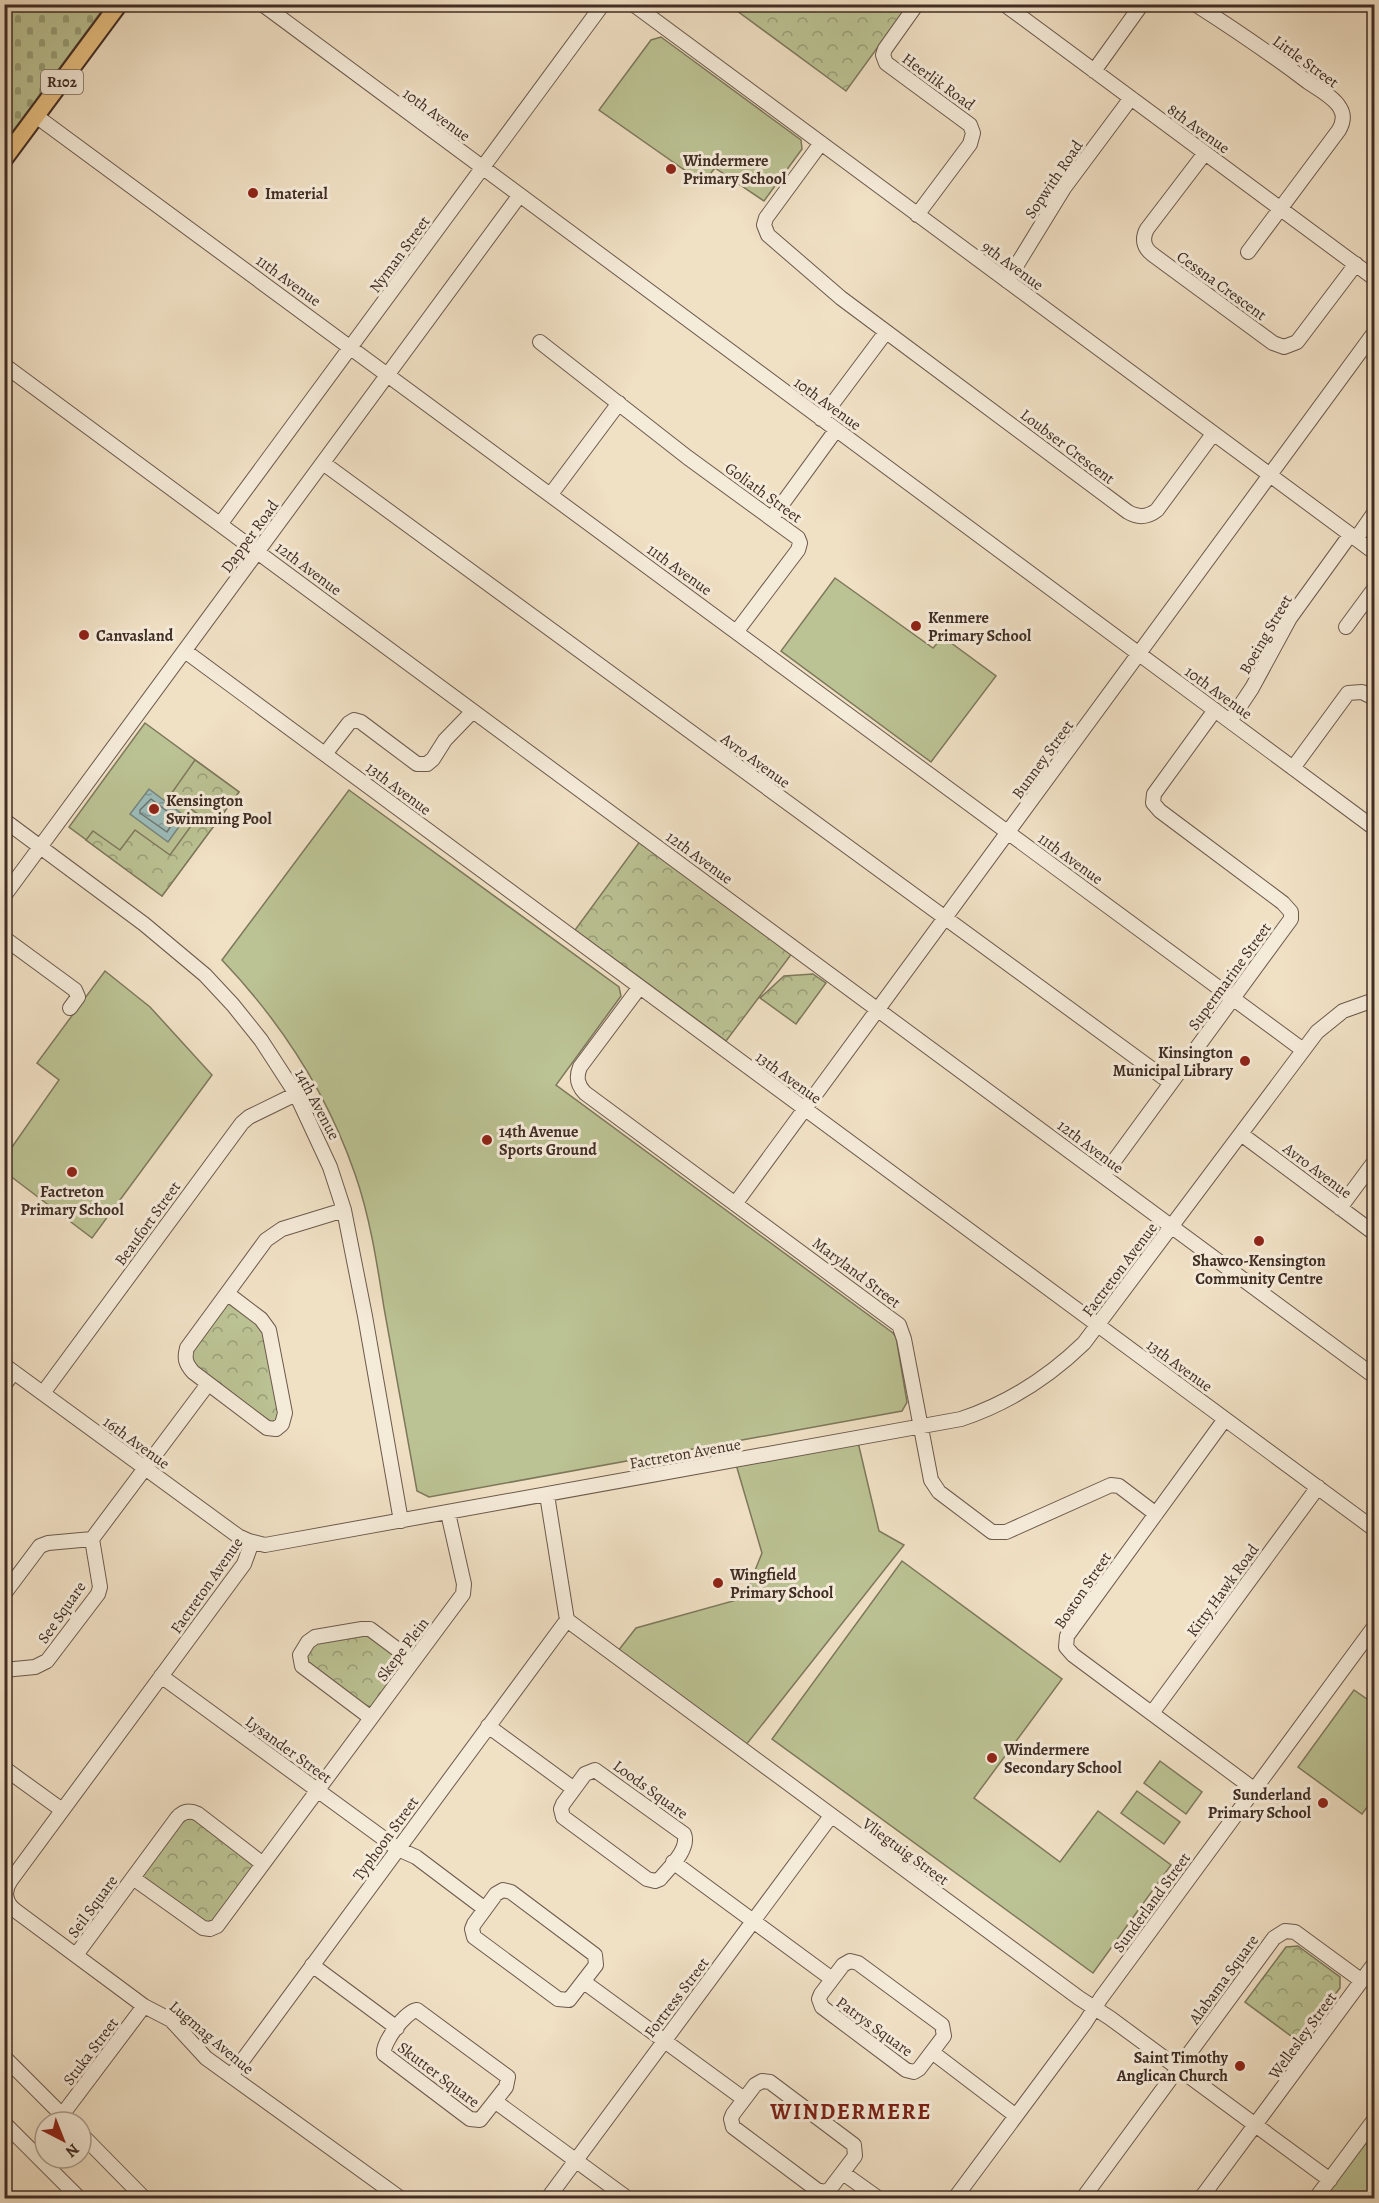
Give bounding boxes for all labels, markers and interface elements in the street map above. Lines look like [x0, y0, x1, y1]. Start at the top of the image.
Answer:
street label: Little Street [1268, 30, 1343, 93]
street label: Heerlik Road [898, 48, 980, 116]
road number: R102 [41, 70, 83, 94]
street label: 10th Avenue [398, 83, 475, 147]
street label: 8th Avenue [1163, 99, 1234, 159]
street label: Sopwith Road [1019, 136, 1088, 223]
place label: Windermere Primary School [682, 150, 787, 190]
marker: Windermere Primary School [664, 162, 678, 176]
place label: Imaterial [265, 183, 329, 205]
marker: Imaterial [246, 186, 260, 200]
street label: Nyman Street [364, 212, 435, 298]
street label: 9th Avenue [977, 236, 1048, 296]
street label: Cessna Crescent [1172, 246, 1271, 326]
street label: 11th Avenue [251, 250, 325, 312]
street label: 10th Avenue [789, 372, 866, 436]
street label: Loubser Crescent [1016, 404, 1119, 490]
street label: Goliath Street [720, 457, 806, 528]
street label: Dapper Road [216, 495, 284, 578]
street label: 12th Avenue [271, 537, 346, 601]
street label: 11th Avenue [642, 539, 716, 601]
street label: Boeing Street [1234, 591, 1297, 678]
place label: Kenmere Primary School [928, 607, 1032, 647]
marker: Kenmere Primary School [909, 619, 923, 633]
place label: Canvasland [96, 625, 174, 647]
marker: Canvasland [77, 628, 91, 642]
street label: 10th Avenue [1180, 661, 1257, 725]
street label: Bunney Street [1007, 716, 1079, 803]
street label: Avro Avenue [715, 728, 795, 793]
street label: 13th Avenue [361, 757, 436, 821]
place label: Kensington Swimming Pool [166, 790, 272, 830]
marker: Kensington Swimming Pool [147, 802, 161, 816]
street label: 12th Avenue [662, 826, 737, 890]
street label: 11th Avenue [1033, 828, 1107, 890]
street label: Supermarine Street [1183, 918, 1277, 1035]
place label: Kinsington Municipal Library [1113, 1042, 1234, 1082]
street label: 13th Avenue [751, 1046, 826, 1109]
marker: Kinsington Municipal Library [1238, 1054, 1252, 1068]
street label: 14th Avenue [289, 1065, 345, 1144]
street label: 12th Avenue [1053, 1115, 1128, 1179]
place label: 14th Avenue Sports Ground [499, 1121, 597, 1161]
marker: 14th Avenue Sports Ground [480, 1133, 494, 1147]
street label: Avro Avenue [1278, 1137, 1356, 1204]
marker: Factreton Primary School [65, 1165, 79, 1179]
street label: Beaufort Street [110, 1177, 186, 1270]
place label: Factreton Primary School [20, 1181, 124, 1221]
street label: Factreton Avenue [1077, 1218, 1163, 1321]
street label: Maryland Street [808, 1232, 905, 1313]
marker: Shawco-Kensington Community Centre [1252, 1234, 1266, 1248]
place label: Shawco-Kensington Community Centre [1192, 1250, 1326, 1290]
street label: 13th Avenue [1142, 1334, 1217, 1397]
street label: 16th Avenue [99, 1411, 174, 1474]
street label: Factreton Avenue [628, 1433, 743, 1475]
street label: Factreton Avenue [165, 1533, 248, 1638]
street label: Kitty Hawk Road [1182, 1539, 1264, 1642]
street label: Boston Street [1049, 1548, 1117, 1633]
place label: Wingfield Primary School [729, 1564, 834, 1604]
marker: Wingfield Primary School [711, 1576, 725, 1590]
street label: See Square [32, 1577, 91, 1648]
street label: Skepe Plein [371, 1613, 434, 1686]
street label: Lysander Street [241, 1711, 336, 1789]
place label: Windermere Secondary School [1003, 1739, 1122, 1779]
marker: Windermere Secondary School [985, 1751, 999, 1765]
street label: Loods Square [608, 1755, 692, 1825]
place label: Sunderland Primary School [1208, 1784, 1312, 1824]
street label: Typhoon Street [348, 1792, 424, 1885]
marker: Sunderland Primary School [1316, 1796, 1330, 1810]
street label: Vliegtuig Street [857, 1812, 953, 1891]
street label: Sunderland Street [1108, 1848, 1196, 1957]
street label: Seil Square [63, 1871, 123, 1942]
street label: Alabama Square [1183, 1930, 1264, 2030]
street label: Fortress Street [639, 1953, 714, 2042]
street label: Wellesley Street [1263, 1987, 1342, 2085]
street label: Patrys Square [832, 1991, 917, 2062]
street label: Lugmag Avenue [164, 1996, 258, 2080]
street label: Stuka Street [58, 2013, 124, 2090]
street label: Skutter Square [393, 2037, 484, 2113]
place label: Saint Timothy Anglican Church [1116, 2047, 1229, 2087]
marker: Saint Timothy Anglican Church [1233, 2059, 1247, 2073]
district label: WINDERMERE [769, 2097, 932, 2127]
north arrow [33, 2110, 93, 2170]
text: N [60, 2138, 84, 2163]

